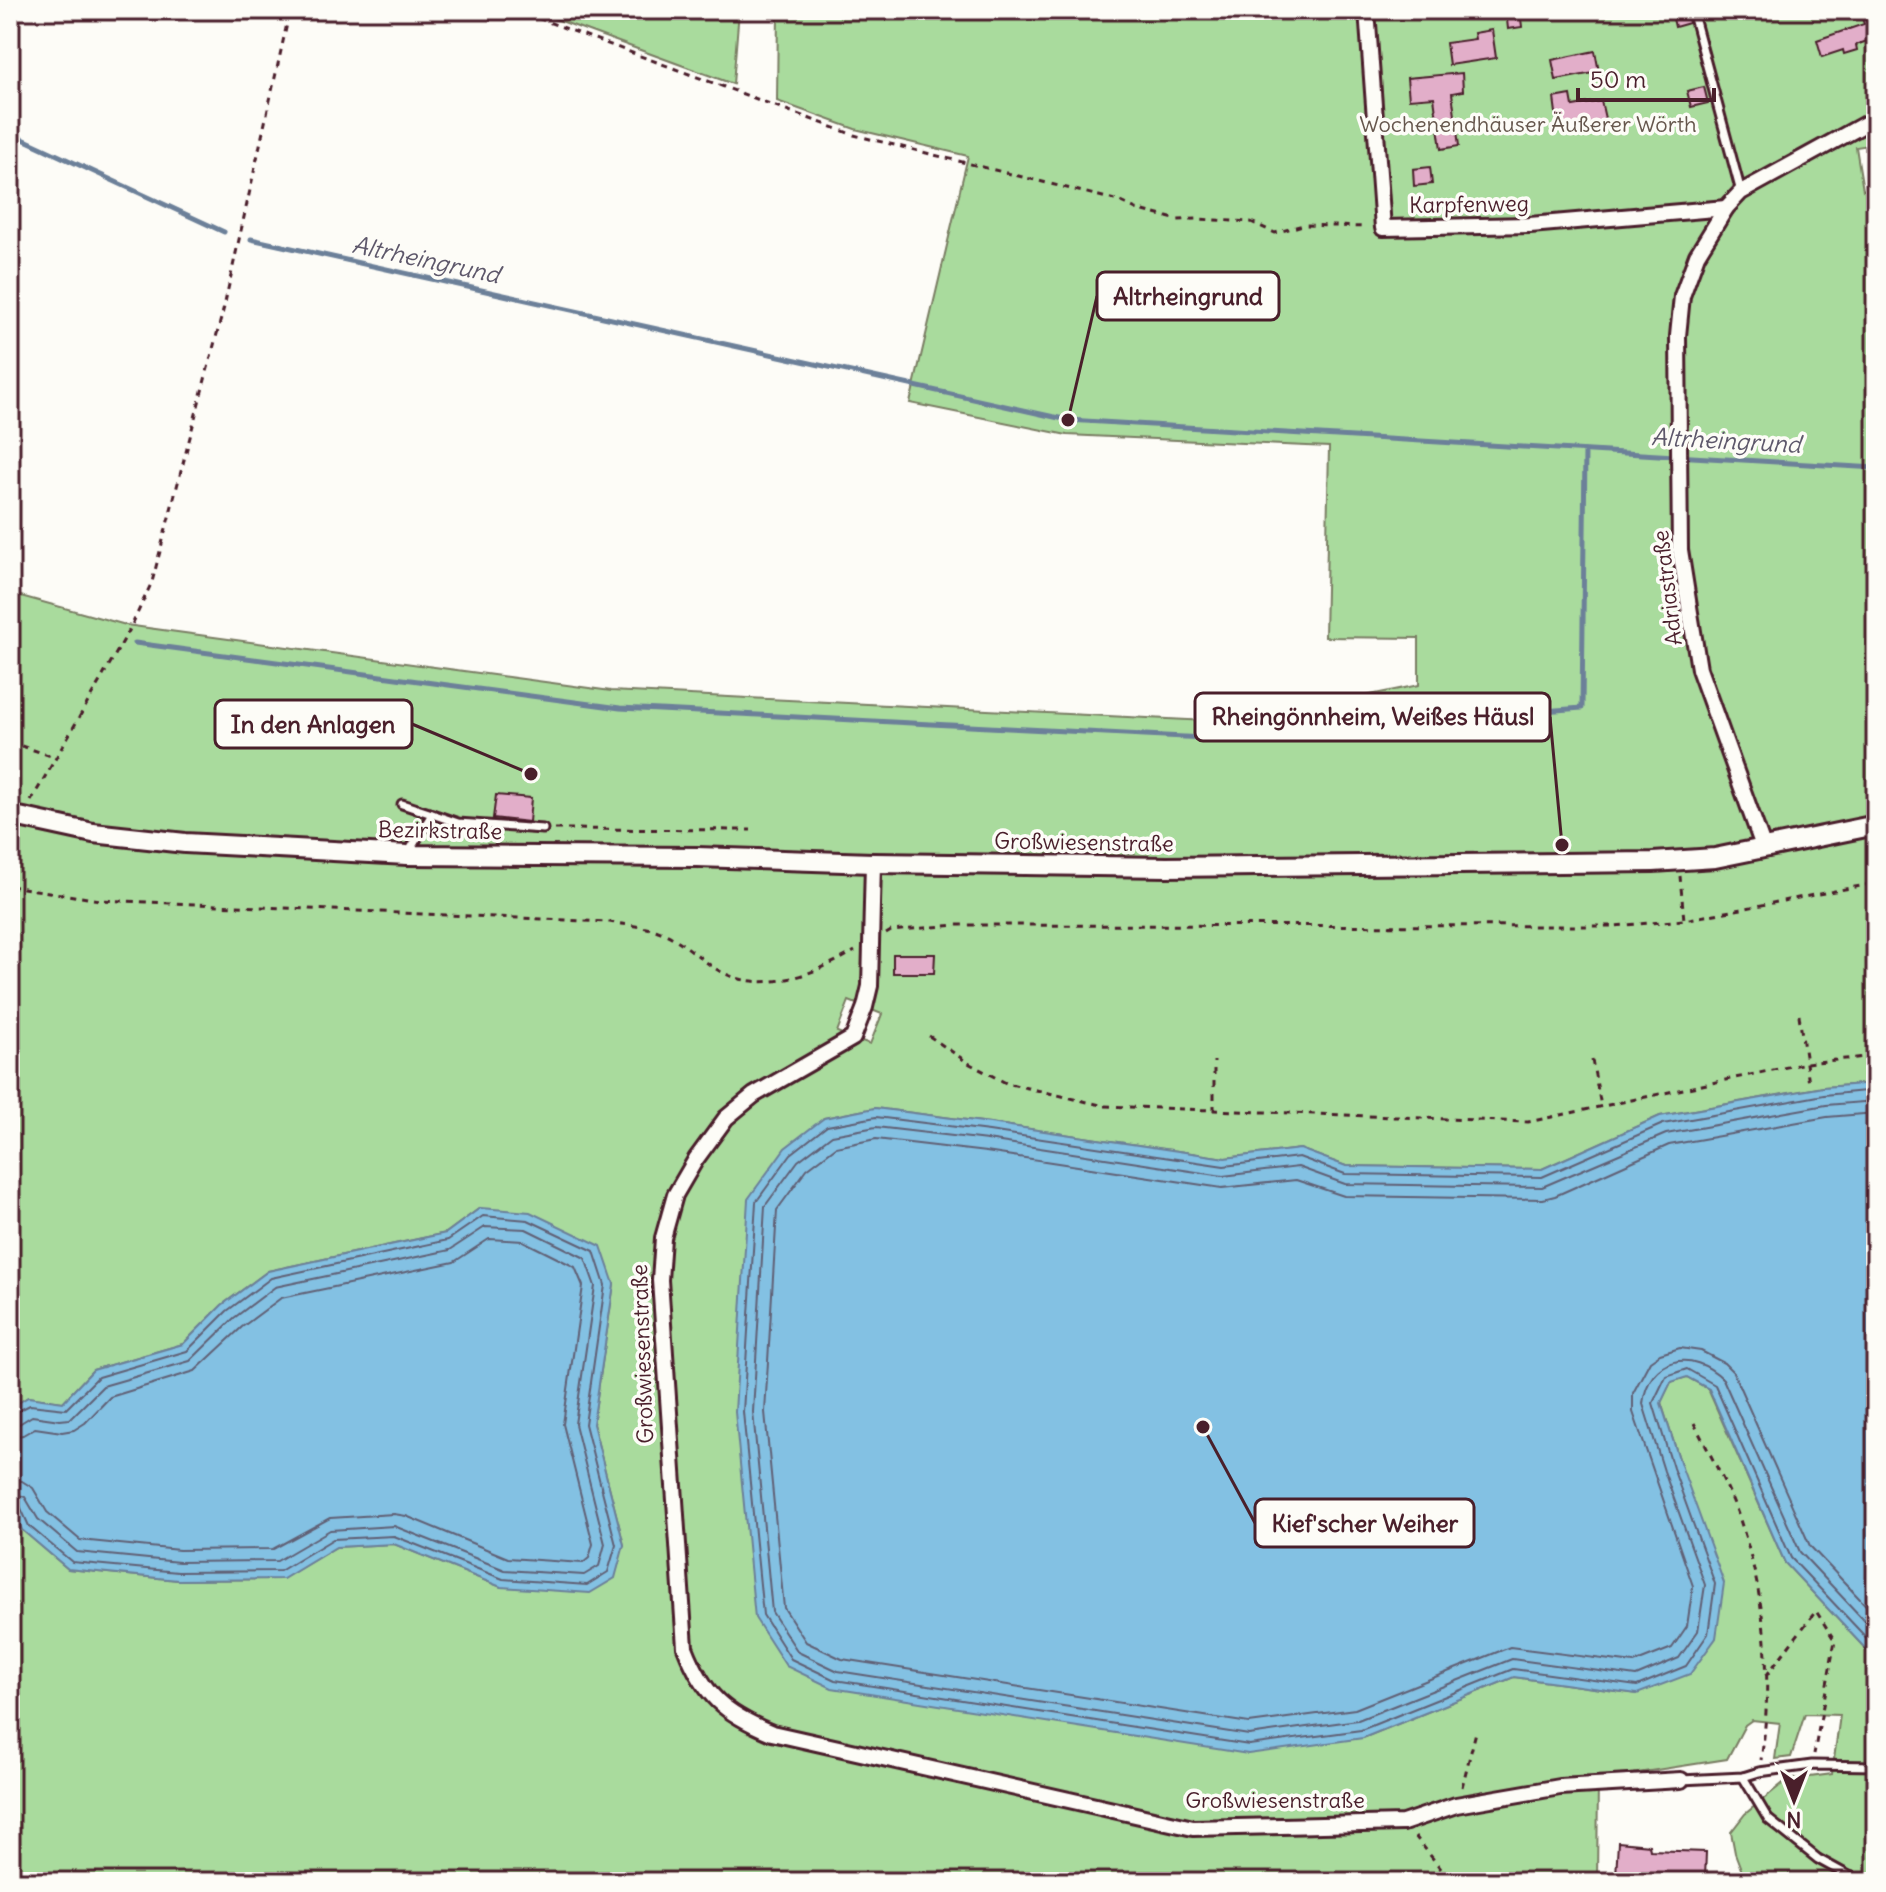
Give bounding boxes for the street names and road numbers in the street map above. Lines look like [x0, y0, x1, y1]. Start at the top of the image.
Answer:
street label: Karpfenweg [1409, 189, 1529, 219]
street label: Adriastraße [1646, 529, 1688, 647]
street label: Bezirkstraße [378, 815, 502, 845]
street label: Großwiesenstraße [994, 826, 1174, 858]
street label: Großwiesenstraße [625, 1264, 659, 1444]
street label: Großwiesenstraße [1185, 1786, 1365, 1814]

